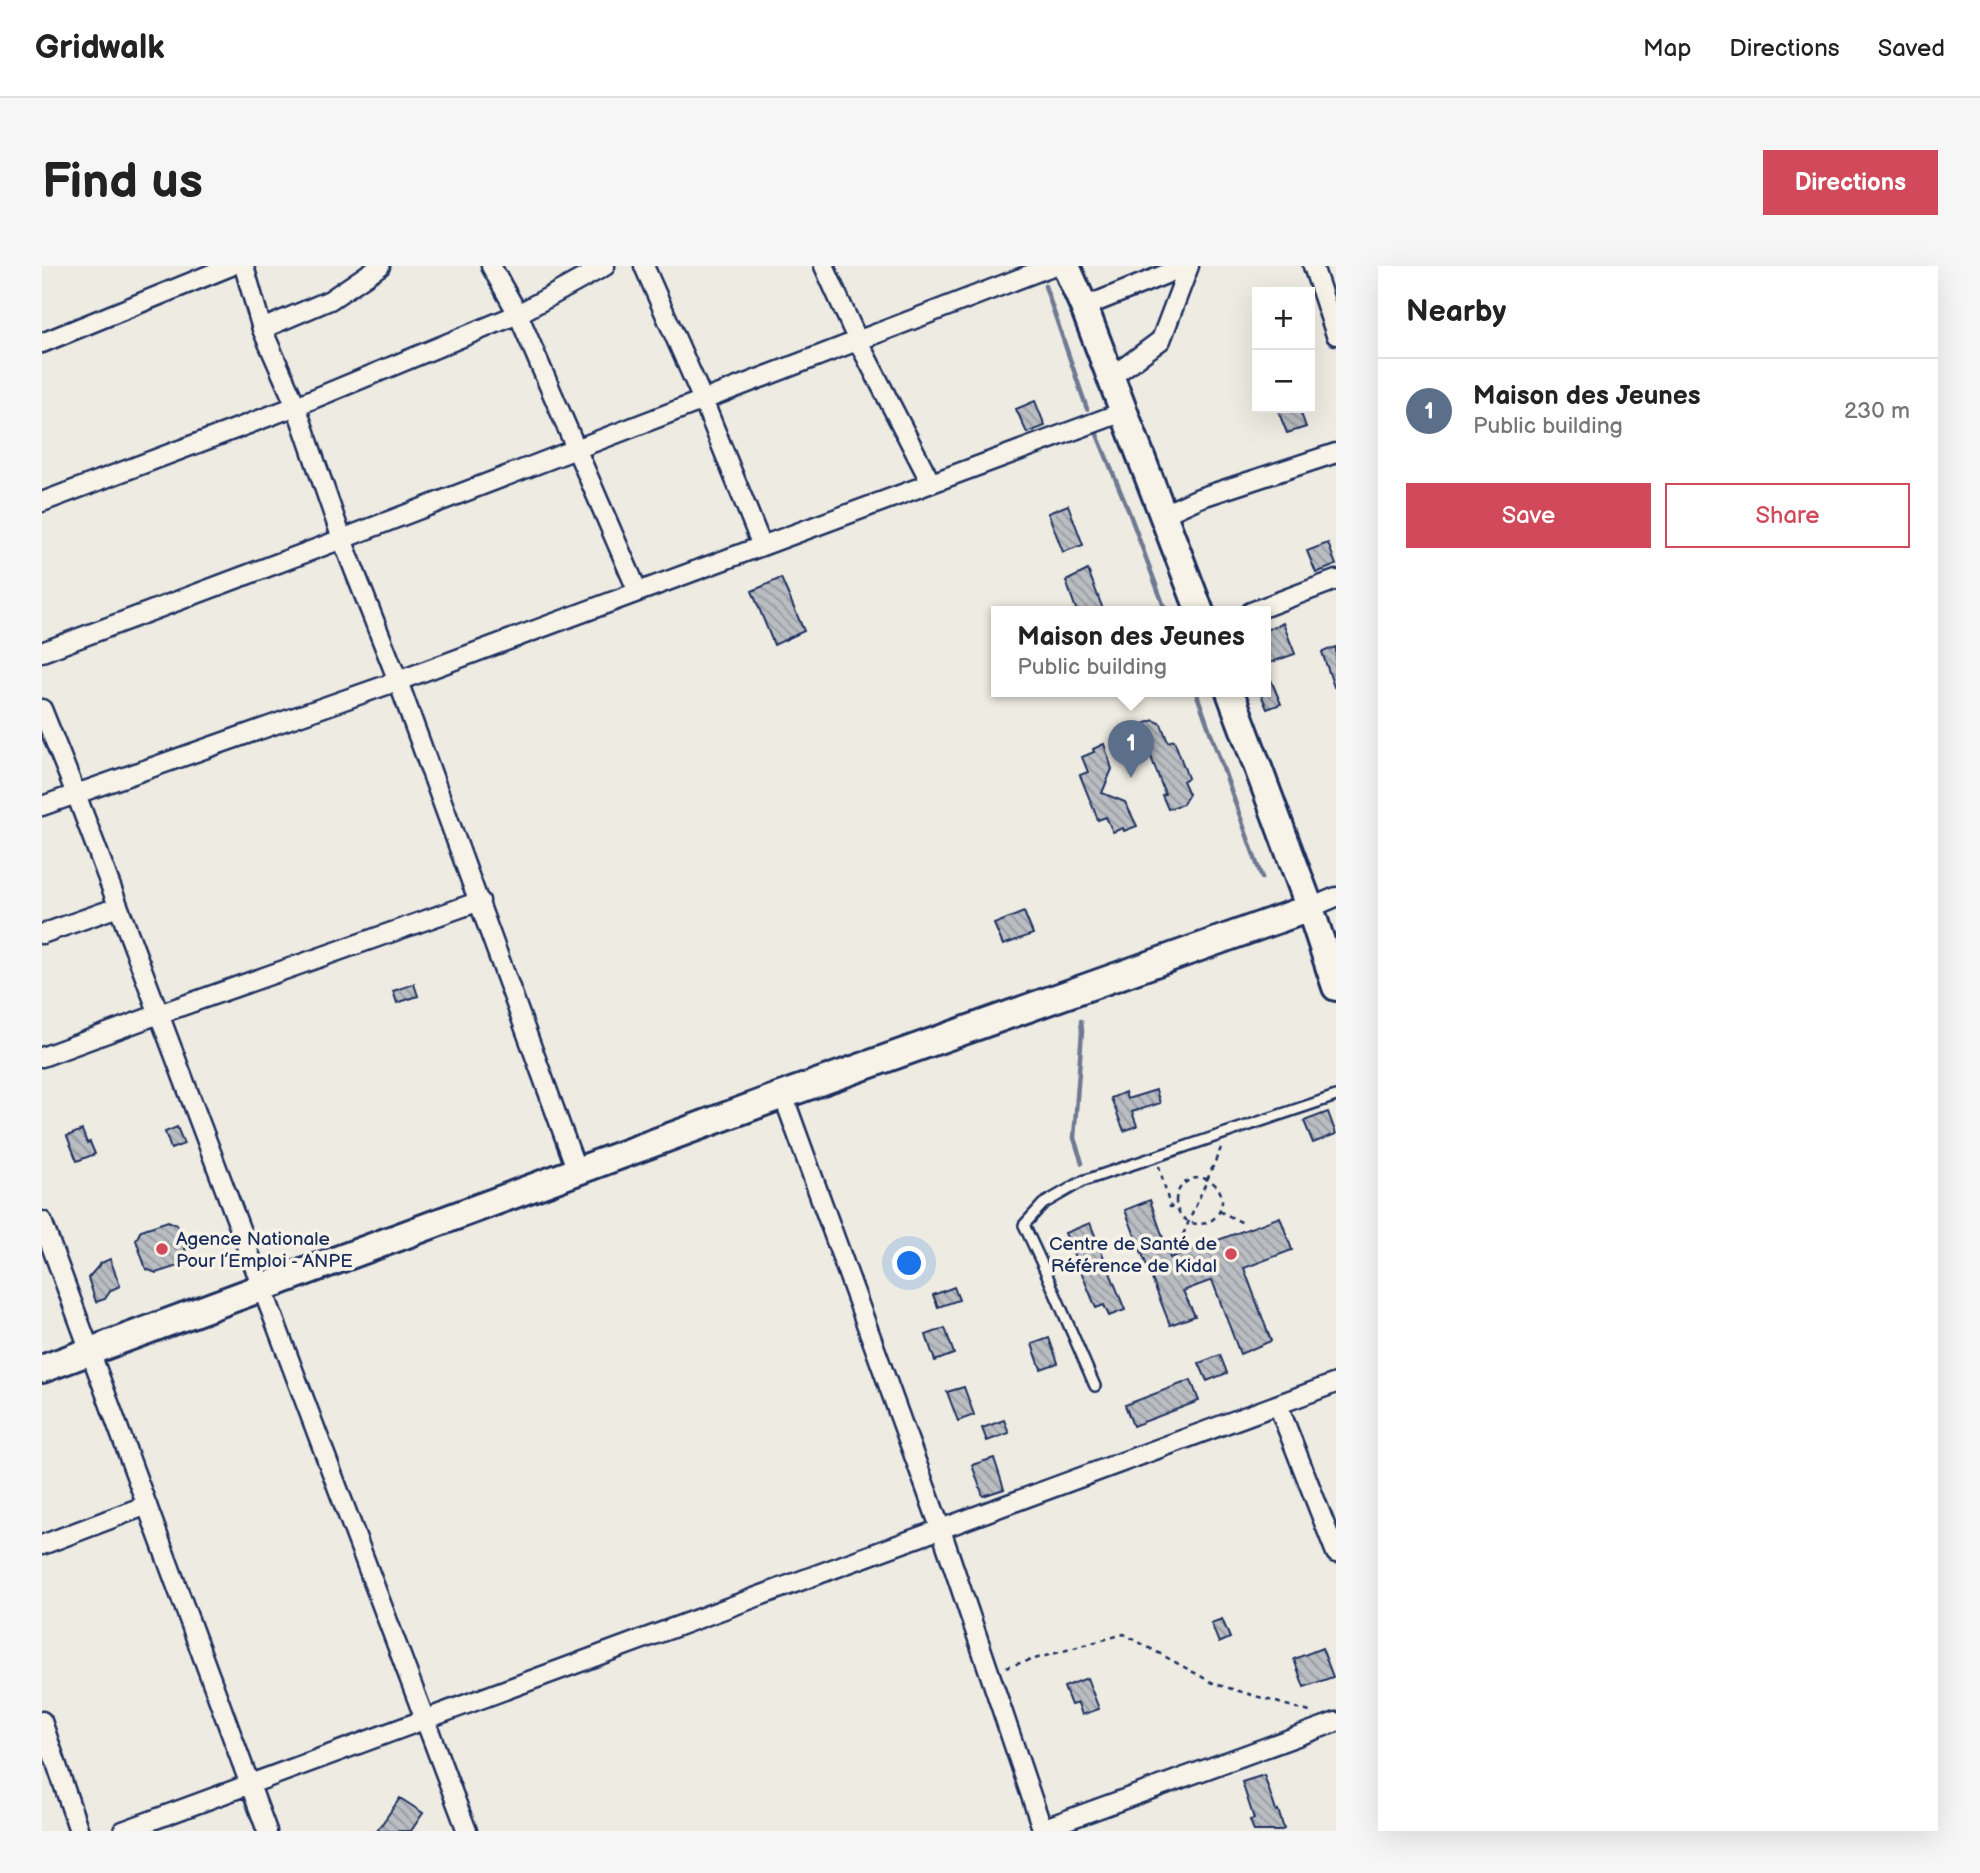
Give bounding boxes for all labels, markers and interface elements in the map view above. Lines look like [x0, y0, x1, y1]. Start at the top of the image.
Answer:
text: Gridwalk [35, 28, 165, 68]
text: Map [1643, 34, 1691, 63]
text: Directions [1729, 34, 1840, 63]
text: Saved [1878, 34, 1945, 63]
button: Directions [1763, 150, 1938, 215]
text: Find us [42, 153, 203, 212]
map controls [1252, 287, 1315, 413]
button: + [1252, 287, 1315, 350]
text: Nearby [1406, 294, 1506, 330]
button: − [1252, 350, 1315, 413]
text: Maison des Jeunes [1473, 381, 1701, 412]
text: 1 [1424, 397, 1434, 425]
text: 230 m [1844, 397, 1910, 425]
text: Public building [1473, 412, 1623, 440]
button: Save [1406, 483, 1651, 548]
button: Share [1665, 483, 1910, 548]
popup [991, 606, 1271, 697]
text: Maison des Jeunes [1017, 622, 1245, 653]
text: Public building [1017, 653, 1167, 681]
pin: 1 [1108, 720, 1154, 778]
place label: Agence Nationale Pour l’Emploi - ANPE [176, 1228, 353, 1273]
place label: Centre de Santé de Référence de Kidal [1049, 1233, 1217, 1278]
marker: Agence Nationale Pour l’Emploi - ANPE [154, 1241, 170, 1257]
your location [892, 1246, 926, 1280]
marker: Centre de Santé de Référence de Kidal [1223, 1246, 1239, 1262]

